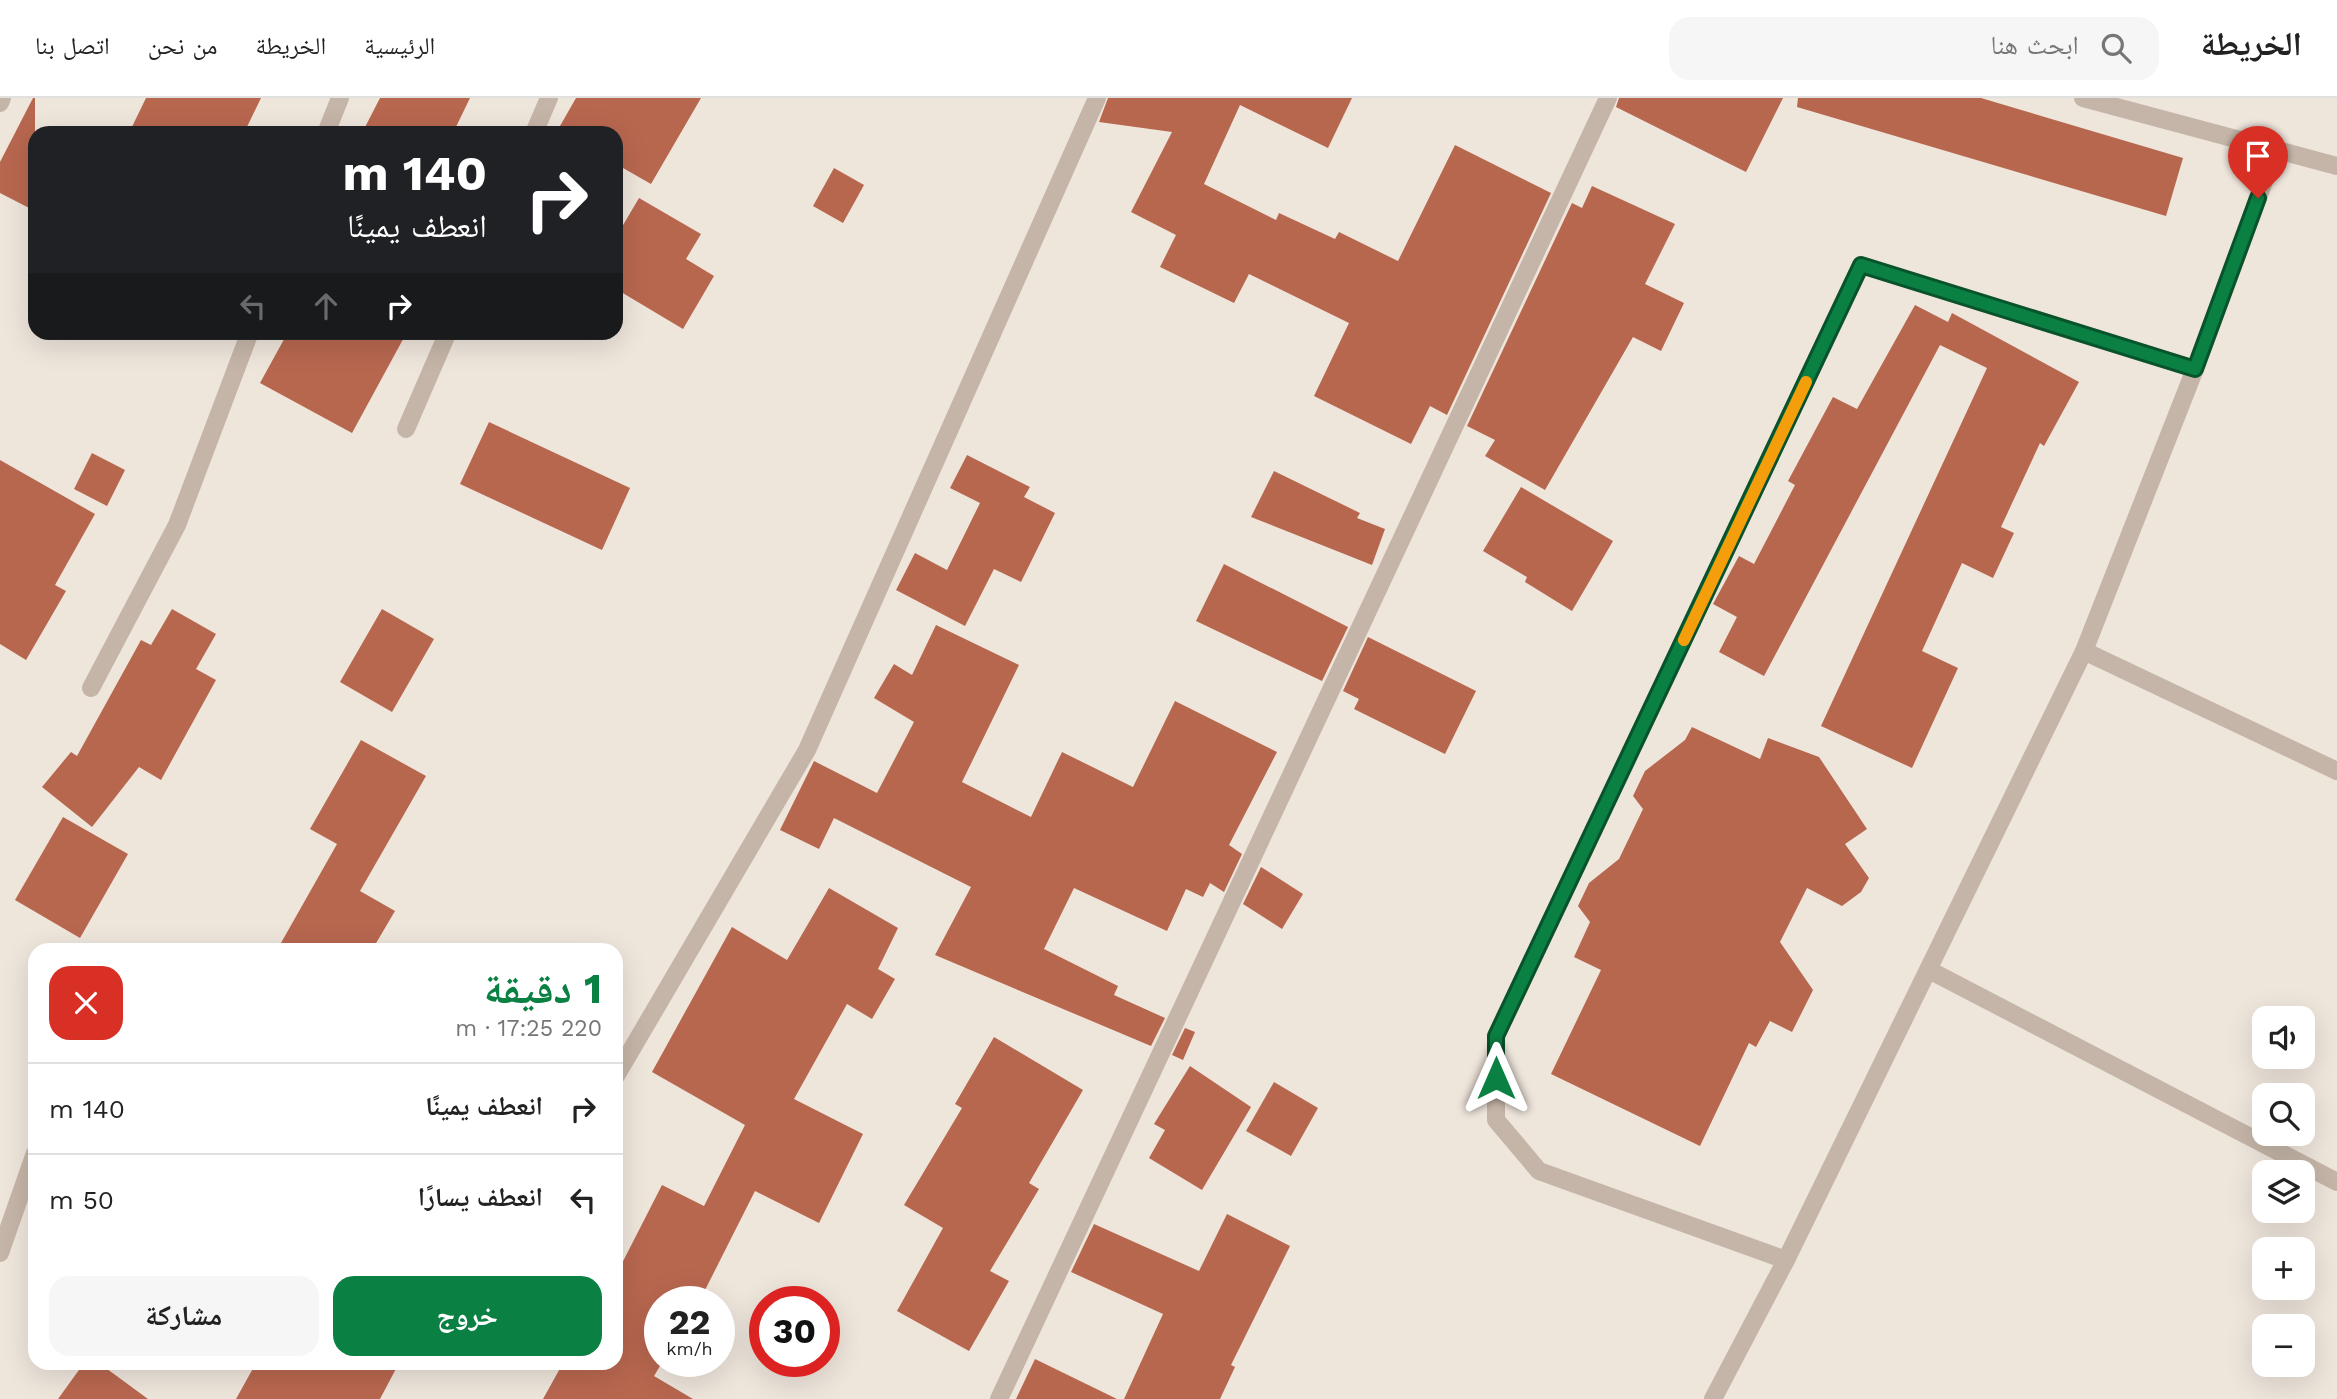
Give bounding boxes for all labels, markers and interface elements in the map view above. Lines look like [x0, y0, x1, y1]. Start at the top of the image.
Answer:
search box [1669, 17, 2159, 80]
text: الخريطة [2201, 24, 2302, 63]
icon: search [2097, 29, 2135, 67]
text: ابحث هنا [1991, 30, 2079, 60]
text: اتصل بنا [35, 32, 110, 60]
text: من نحن [148, 32, 217, 60]
text: الخريطة [255, 32, 326, 60]
text: الرئيسية [364, 32, 435, 60]
pin [2228, 126, 2288, 198]
icon: arrive [2239, 137, 2277, 175]
text: 140 m [343, 144, 487, 202]
icon: right [511, 154, 602, 245]
text: انعطف يمينًا [347, 207, 487, 245]
icon: left [234, 287, 272, 325]
icon: ahead [307, 287, 345, 325]
icon: right [380, 287, 418, 325]
text: 1 دقيقة [484, 964, 602, 1013]
button: close [49, 966, 123, 1040]
map controls [2252, 1006, 2315, 1377]
button: sound [2252, 1006, 2315, 1069]
text: 220 m · 17:25 [455, 1015, 602, 1042]
position arrow [1459, 1041, 1533, 1115]
button: search [2252, 1083, 2315, 1146]
icon: right [564, 1090, 602, 1128]
text: انعطف يمينًا [425, 1091, 543, 1121]
text: 140 m [49, 1094, 125, 1124]
button: layers [2252, 1160, 2315, 1223]
icon: left [564, 1181, 602, 1219]
text: انعطف يسارًا [418, 1182, 543, 1212]
text: 50 m [49, 1185, 114, 1215]
button: + [2252, 1237, 2315, 1300]
button: مشاركة [49, 1276, 319, 1356]
button: خروج [333, 1276, 602, 1356]
speed limit sign: 30 [749, 1286, 840, 1377]
text: 22 [669, 1301, 710, 1343]
button: − [2252, 1314, 2315, 1377]
text: km/h [666, 1338, 713, 1359]

